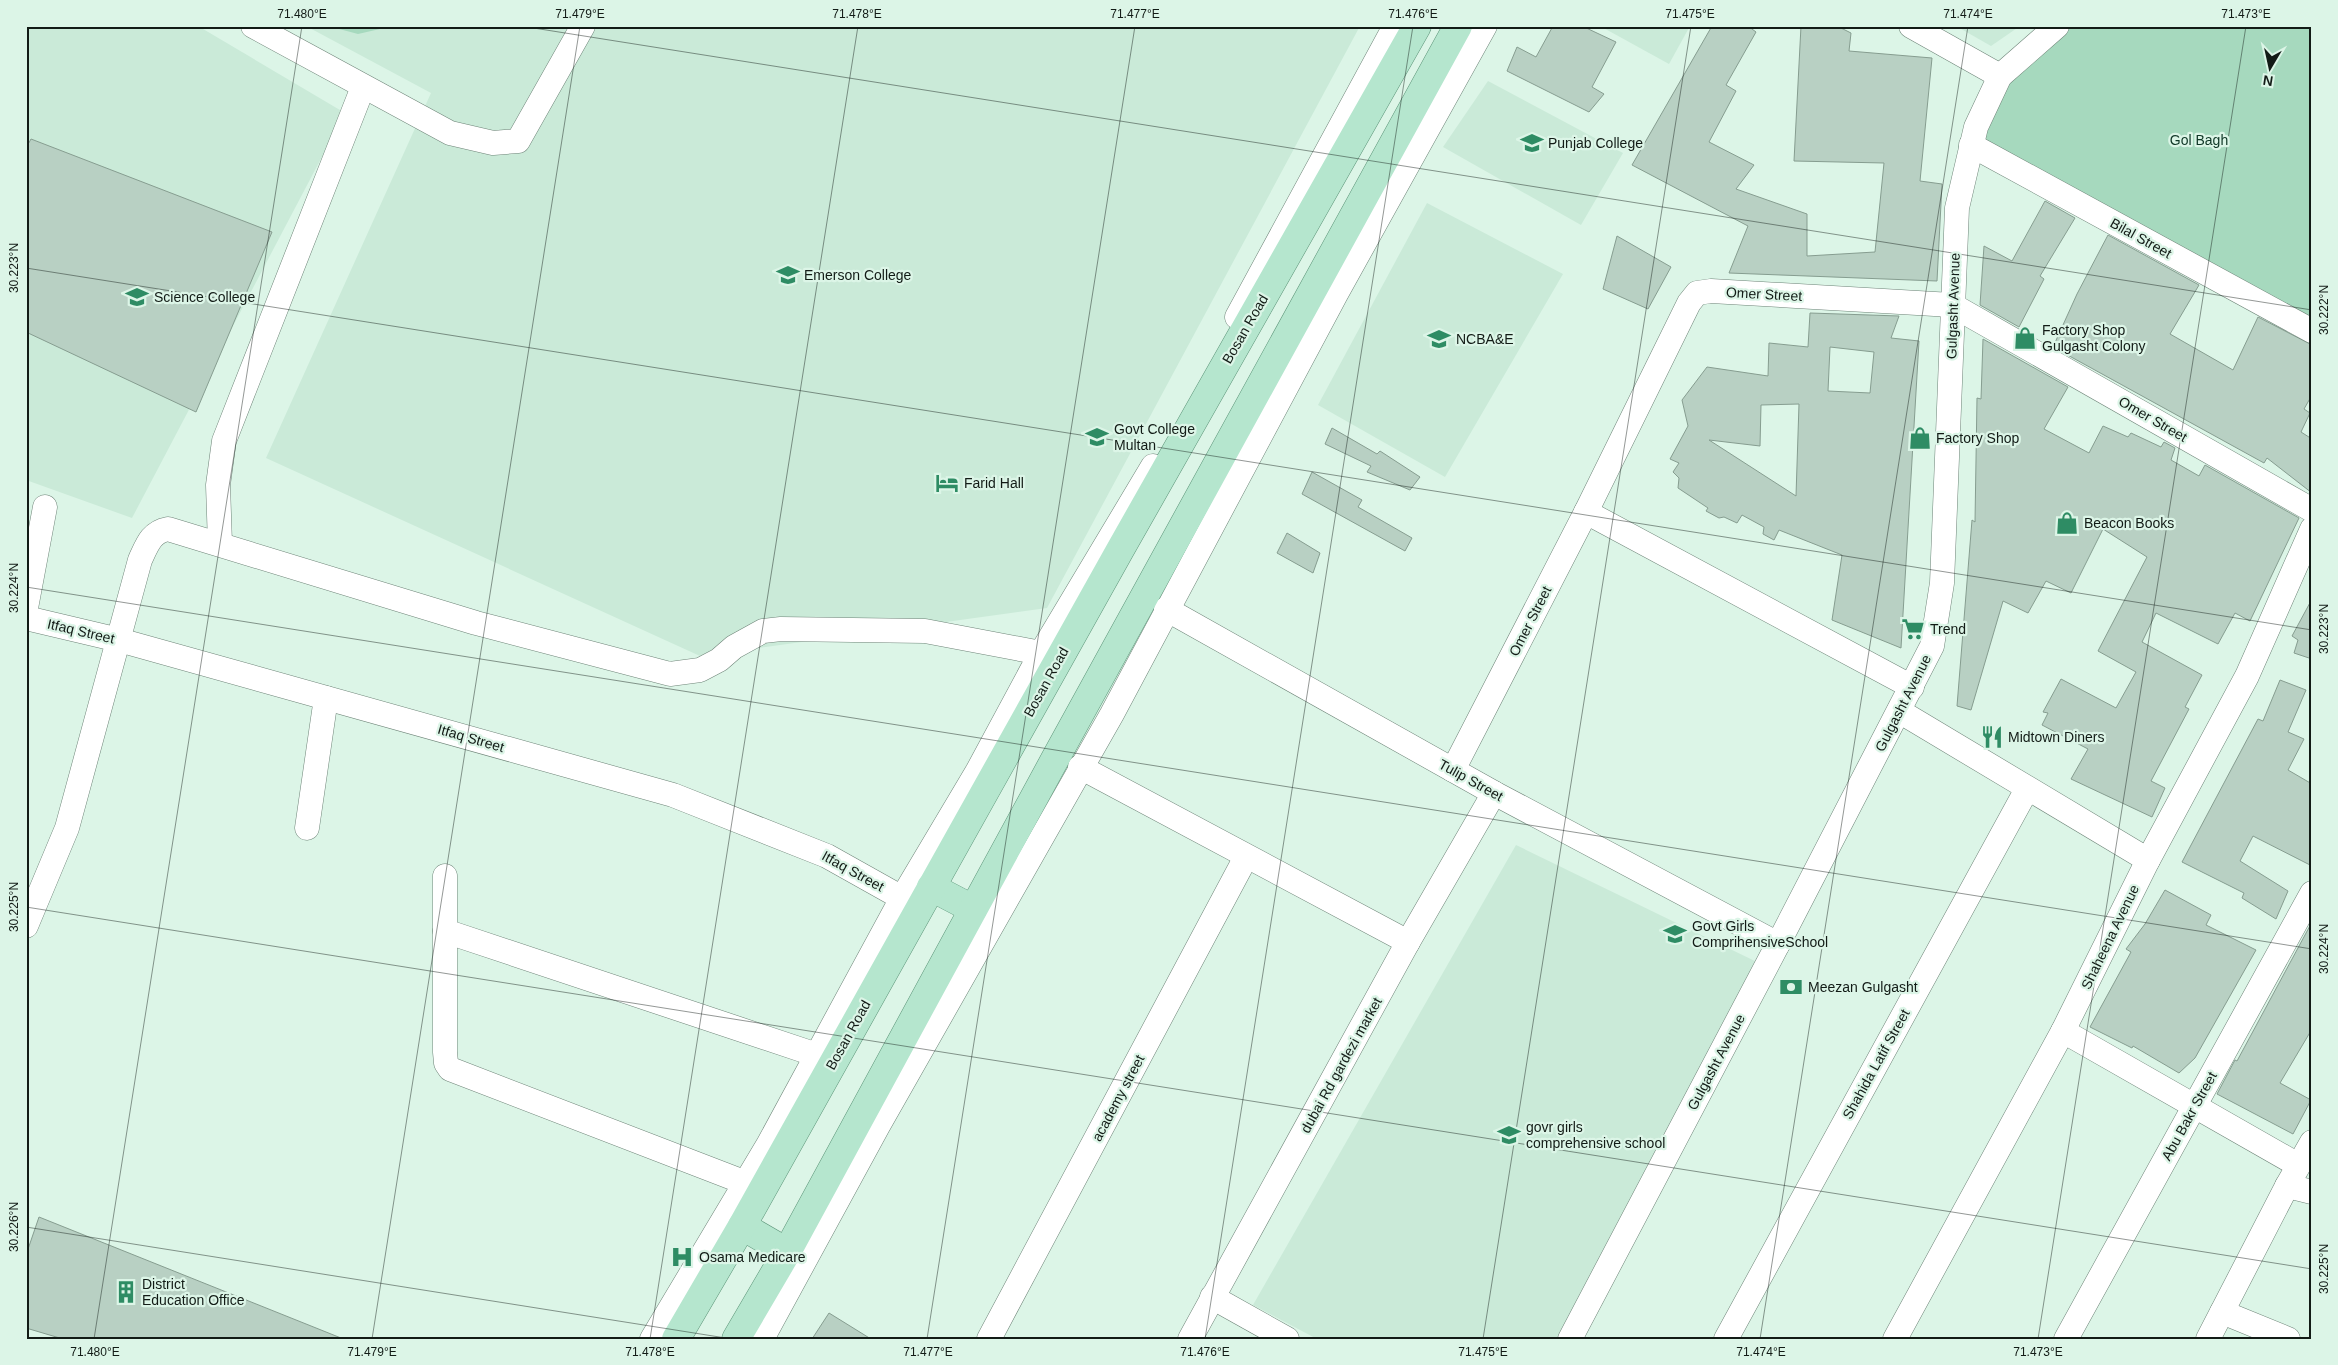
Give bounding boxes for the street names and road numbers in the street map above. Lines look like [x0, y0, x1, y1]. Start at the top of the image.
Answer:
street label: Bilal Street [2108, 215, 2175, 261]
street label: Gulgasht Avenue [1943, 252, 1963, 359]
street label: Omer Street [1726, 284, 1803, 304]
street label: Bosan Road [1219, 292, 1271, 366]
street label: Omer Street [2116, 393, 2190, 445]
street label: Omer Street [1506, 583, 1554, 659]
street label: Itfaq Street [46, 616, 116, 647]
street label: Bosan Road [1020, 644, 1072, 720]
street label: Gulgasht Avenue [1872, 652, 1934, 754]
street label: Itfaq Street [436, 721, 506, 755]
street label: Tulip Street [1436, 756, 1506, 804]
street label: Itfaq Street [819, 847, 887, 895]
street label: Shaheena Avenue [2078, 882, 2142, 992]
street label: dubai Rd gardezi market [1297, 994, 1385, 1136]
street label: Bosan Road [822, 997, 874, 1073]
street label: Shahida Latif Street [1839, 1006, 1913, 1122]
street label: Gulgasht Avenue [1684, 1011, 1748, 1113]
street label: academy street [1088, 1052, 1148, 1144]
street label: Abu Bakr Street [2158, 1069, 2220, 1163]

